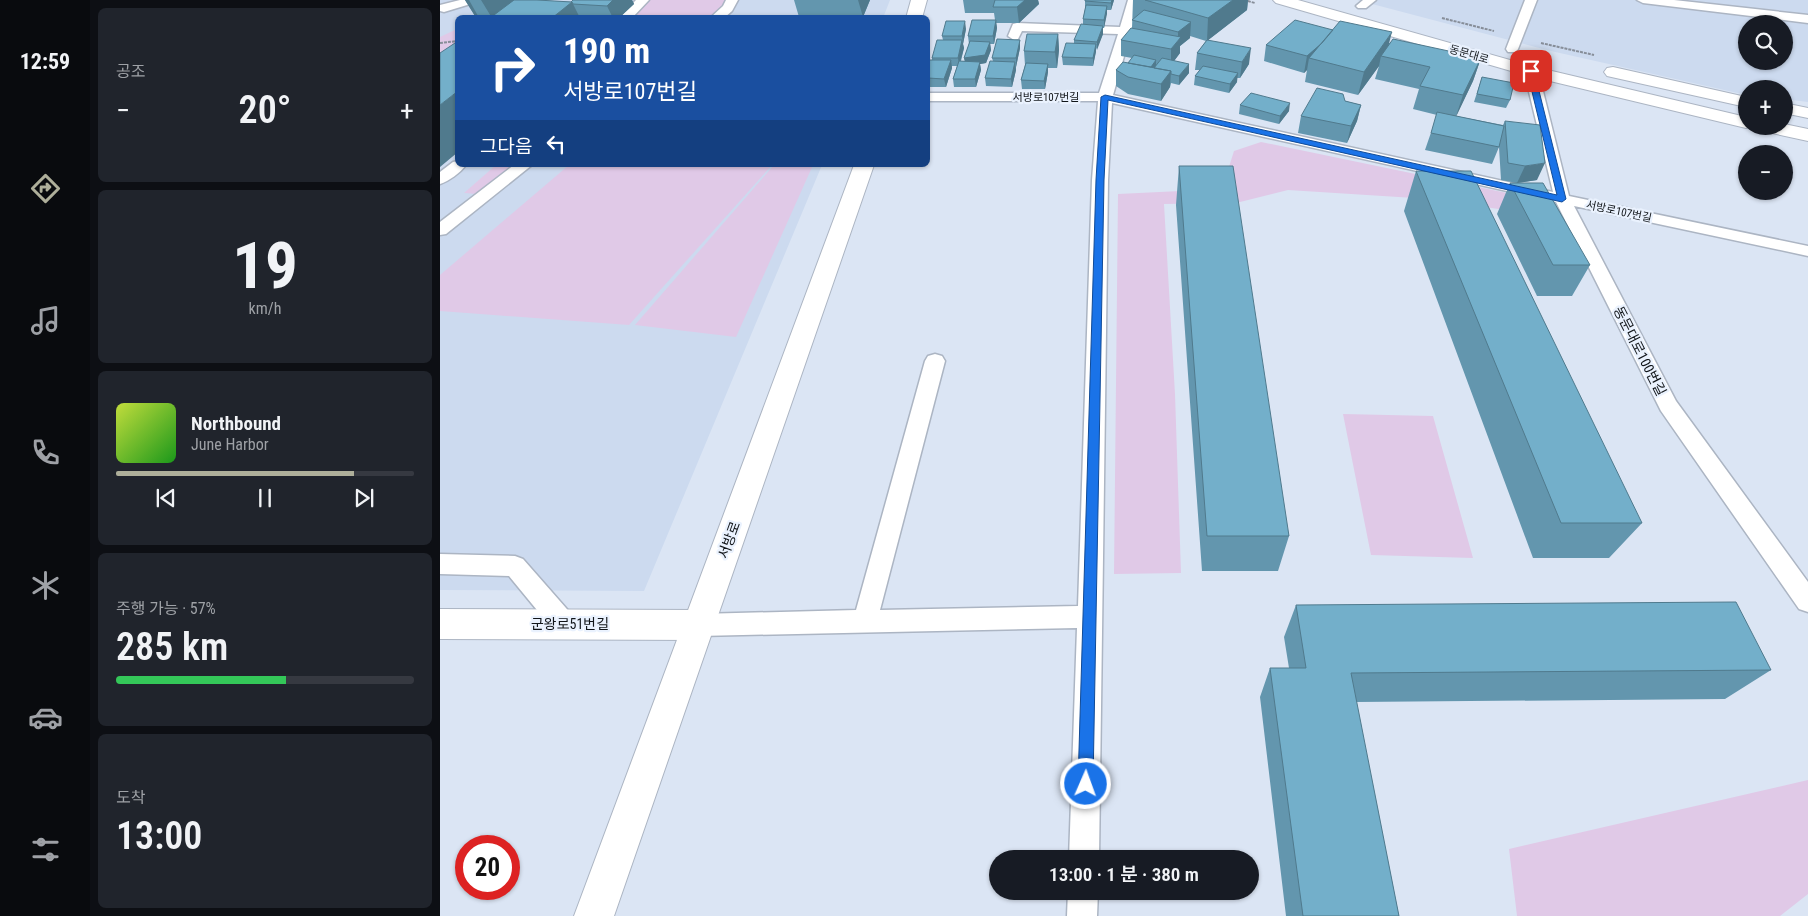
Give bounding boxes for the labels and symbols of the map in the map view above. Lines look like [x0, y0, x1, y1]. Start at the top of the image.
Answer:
street label: 동문대로 [1448, 43, 1490, 66]
pin [1510, 50, 1552, 92]
street label: 서방로107번길 [1013, 91, 1079, 104]
street label: 서방로107번길 [1585, 198, 1653, 225]
street label: 동문대로100번길 [1611, 304, 1669, 398]
street label: 서방로 [715, 519, 743, 561]
street label: 군왕로51번길 [531, 616, 609, 632]
position arrow [1059, 757, 1111, 809]
speed limit sign: 20 [455, 835, 520, 900]

